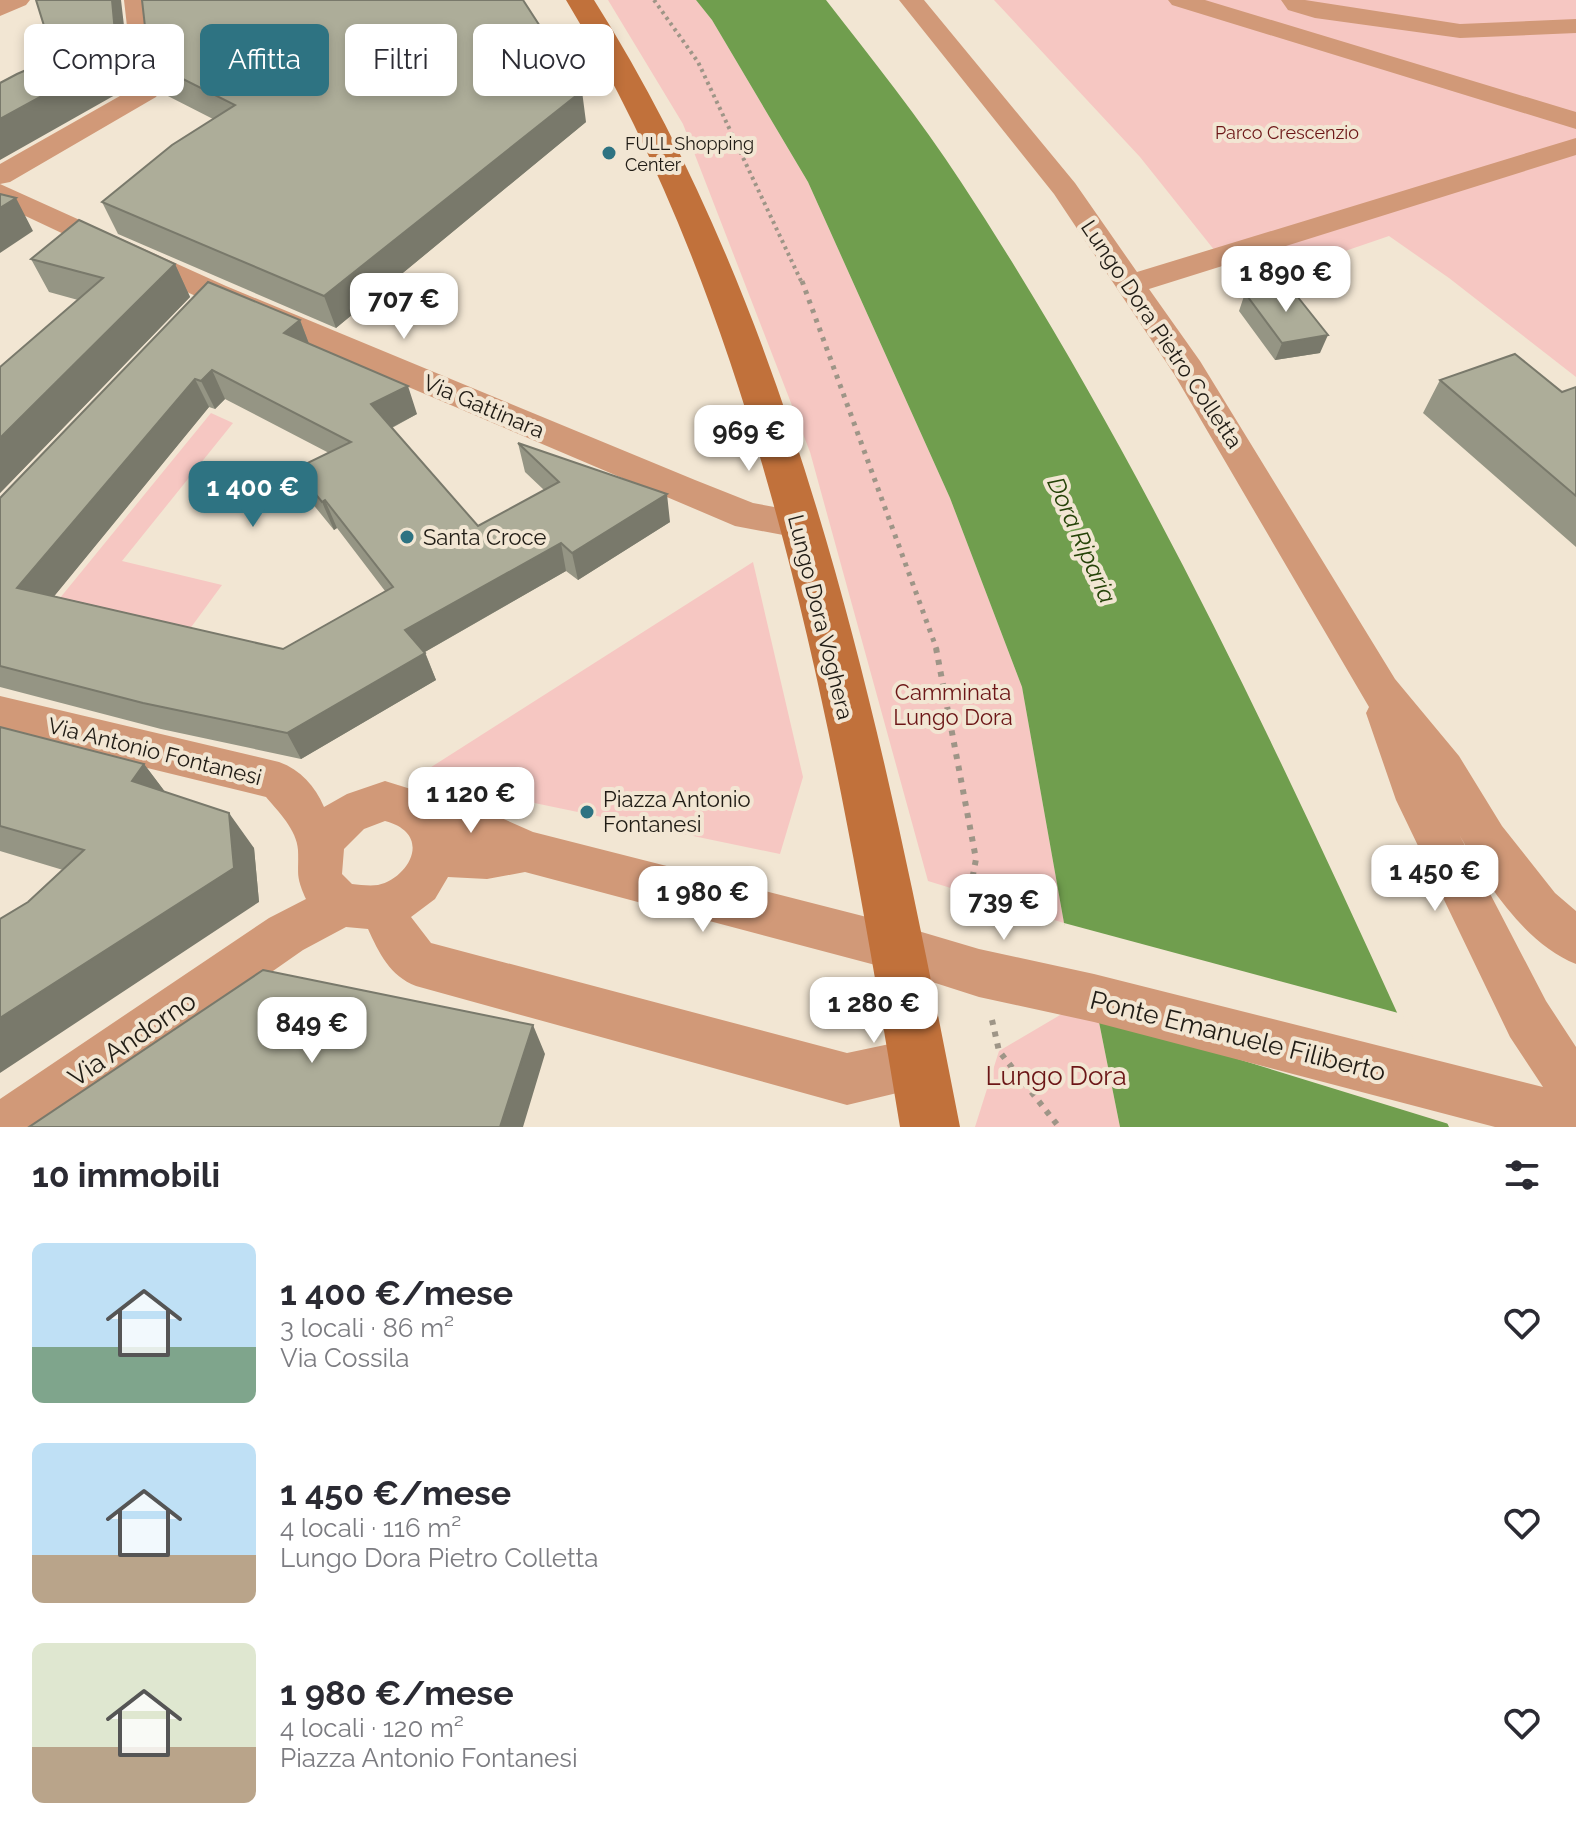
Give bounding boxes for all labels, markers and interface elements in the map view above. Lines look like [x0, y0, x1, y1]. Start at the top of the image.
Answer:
chip: Compra [24, 24, 184, 96]
chip: Affitta [200, 24, 329, 96]
chip: Filtri [345, 24, 457, 96]
chip: Nuovo [473, 24, 614, 96]
park label: Parco Crescenzio [1215, 122, 1359, 143]
place label: FULL Shopping Center [625, 133, 754, 175]
marker: FULL Shopping Center [600, 144, 618, 162]
street label: Lungo Dora Pietro Colletta [1076, 215, 1248, 453]
pin: 1 890 € [1212, 246, 1360, 314]
text: 1 890 € [1239, 257, 1333, 287]
pin: 707 € [348, 273, 460, 341]
text: 707 € [368, 284, 440, 314]
street label: Via Gattinara [420, 369, 548, 443]
pin: 969 € [693, 405, 805, 473]
text: 969 € [712, 416, 786, 446]
pin: 1 400 € [179, 461, 327, 529]
text: 1 400 € [207, 472, 299, 502]
water label: Dora Riparia [1041, 472, 1123, 608]
street label: Lungo Dora Voghera [783, 512, 859, 722]
place label: Santa Croce [423, 524, 547, 550]
marker: Santa Croce [398, 528, 416, 546]
park label: Camminata Lungo Dora [893, 679, 1013, 730]
street label: Via Antonio Fontanesi [45, 712, 265, 790]
pin: 1 120 € [397, 767, 545, 835]
text: 1 120 € [426, 778, 516, 808]
place label: Piazza Antonio Fontanesi [603, 786, 751, 837]
marker: Piazza Antonio Fontanesi [578, 803, 596, 821]
pin: 1 450 € [1361, 845, 1509, 913]
text: 1 450 € [1389, 856, 1481, 886]
pin: 1 980 € [629, 866, 777, 934]
pin: 739 € [948, 874, 1060, 942]
text: 1 980 € [656, 877, 750, 907]
text: 739 € [968, 885, 1040, 915]
pin: 1 280 € [800, 977, 948, 1045]
street label: Via Andorno [62, 985, 202, 1093]
street label: Ponte Emanuele Filiberto [1087, 985, 1389, 1087]
text: 1 280 € [828, 988, 920, 1018]
pin: 849 € [256, 997, 368, 1065]
text: 849 € [276, 1008, 348, 1038]
park label: Lungo Dora [985, 1061, 1127, 1091]
icon: filters [1500, 1153, 1544, 1197]
text: 10 immobili [32, 1155, 220, 1195]
text: 1 400 €/mese [280, 1273, 513, 1313]
icon: home [96, 1275, 192, 1371]
icon: heart [1500, 1301, 1544, 1345]
text: 3 locali · 86 m² [280, 1313, 454, 1343]
text: Via Cossila [280, 1343, 409, 1373]
text: 1 450 €/mese [280, 1473, 511, 1513]
icon: home [96, 1475, 192, 1571]
icon: heart [1500, 1501, 1544, 1545]
text: 4 locali · 116 m² [280, 1513, 461, 1543]
text: Lungo Dora Pietro Colletta [280, 1543, 599, 1573]
text: 1 980 €/mese [280, 1673, 514, 1713]
icon: home [96, 1675, 192, 1771]
icon: heart [1500, 1701, 1544, 1745]
text: 4 locali · 120 m² [280, 1713, 464, 1743]
text: Piazza Antonio Fontanesi [280, 1743, 578, 1773]

